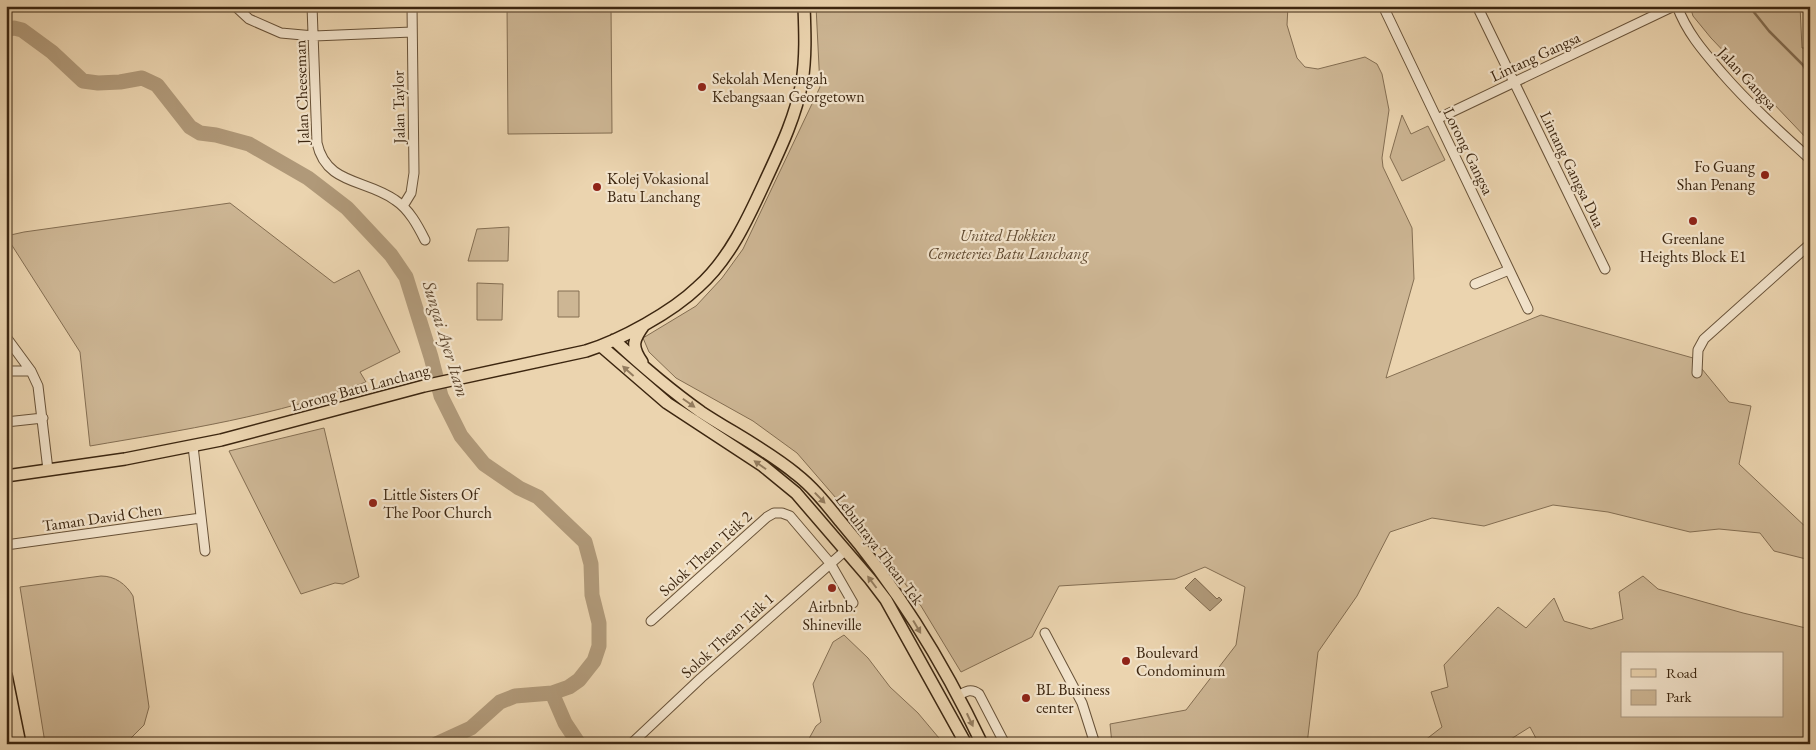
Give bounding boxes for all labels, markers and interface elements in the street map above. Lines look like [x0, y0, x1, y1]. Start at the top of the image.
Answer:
street label: Lintang Gangsa [1487, 26, 1584, 86]
street label: Jalan Cheeseman [289, 39, 314, 146]
street label: Jalan Gangsa [1712, 41, 1783, 115]
place label: Sekolah Menengah Kebangsaan Georgetown [712, 68, 865, 107]
street label: Jalan Taylor [387, 70, 410, 146]
marker: Sekolah Menengah Kebangsaan Georgetown [696, 81, 708, 93]
street label: Lorong Gangsa [1438, 104, 1499, 199]
street label: Lintang Gangsa Dua [1535, 108, 1610, 231]
place label: Fo Guang Shan Penang [1677, 156, 1756, 195]
place label: Kolej Vokasional Batu Lanchang [607, 168, 709, 207]
marker: Fo Guang Shan Penang [1759, 169, 1771, 181]
marker: Kolej Vokasional Batu Lanchang [591, 181, 603, 193]
marker: Greenlane Heights Block E1 [1687, 215, 1699, 227]
park label: United Hokkien Cemeteries Batu Lanchang [928, 225, 1090, 264]
place label: Greenlane Heights Block E1 [1640, 228, 1746, 267]
water label: Sungai Ayer Itam [417, 277, 475, 400]
street label: Lorong Batu Lanchang [289, 359, 433, 416]
one-way arrow [622, 365, 635, 376]
one-way arrow [682, 398, 696, 408]
one-way arrow [753, 460, 767, 470]
place label: Little Sisters Of The Poor Church [383, 484, 492, 523]
street label: Lebuhraya Thean Tek [831, 489, 929, 610]
one-way arrow [814, 491, 826, 503]
marker: Little Sisters Of The Poor Church [367, 497, 379, 509]
street label: Taman David Chen [41, 499, 164, 536]
street label: Solok Thean Teik 2 [654, 506, 756, 601]
one-way arrow [867, 575, 877, 589]
marker: Airbnb. Shineville [826, 582, 838, 594]
street label: Solok Thean Teik 1 [676, 588, 778, 683]
place label: Airbnb. Shineville [802, 596, 862, 635]
one-way arrow [913, 621, 922, 634]
place label: Boulevard Condominum [1136, 642, 1226, 681]
legend [1621, 652, 1784, 718]
marker: Boulevard Condominum [1120, 655, 1132, 667]
text: Road [1666, 663, 1698, 682]
place label: BL Business center [1036, 679, 1110, 718]
text: Park [1666, 687, 1693, 706]
marker: BL Business center [1020, 692, 1032, 704]
one-way arrow [966, 712, 974, 727]

